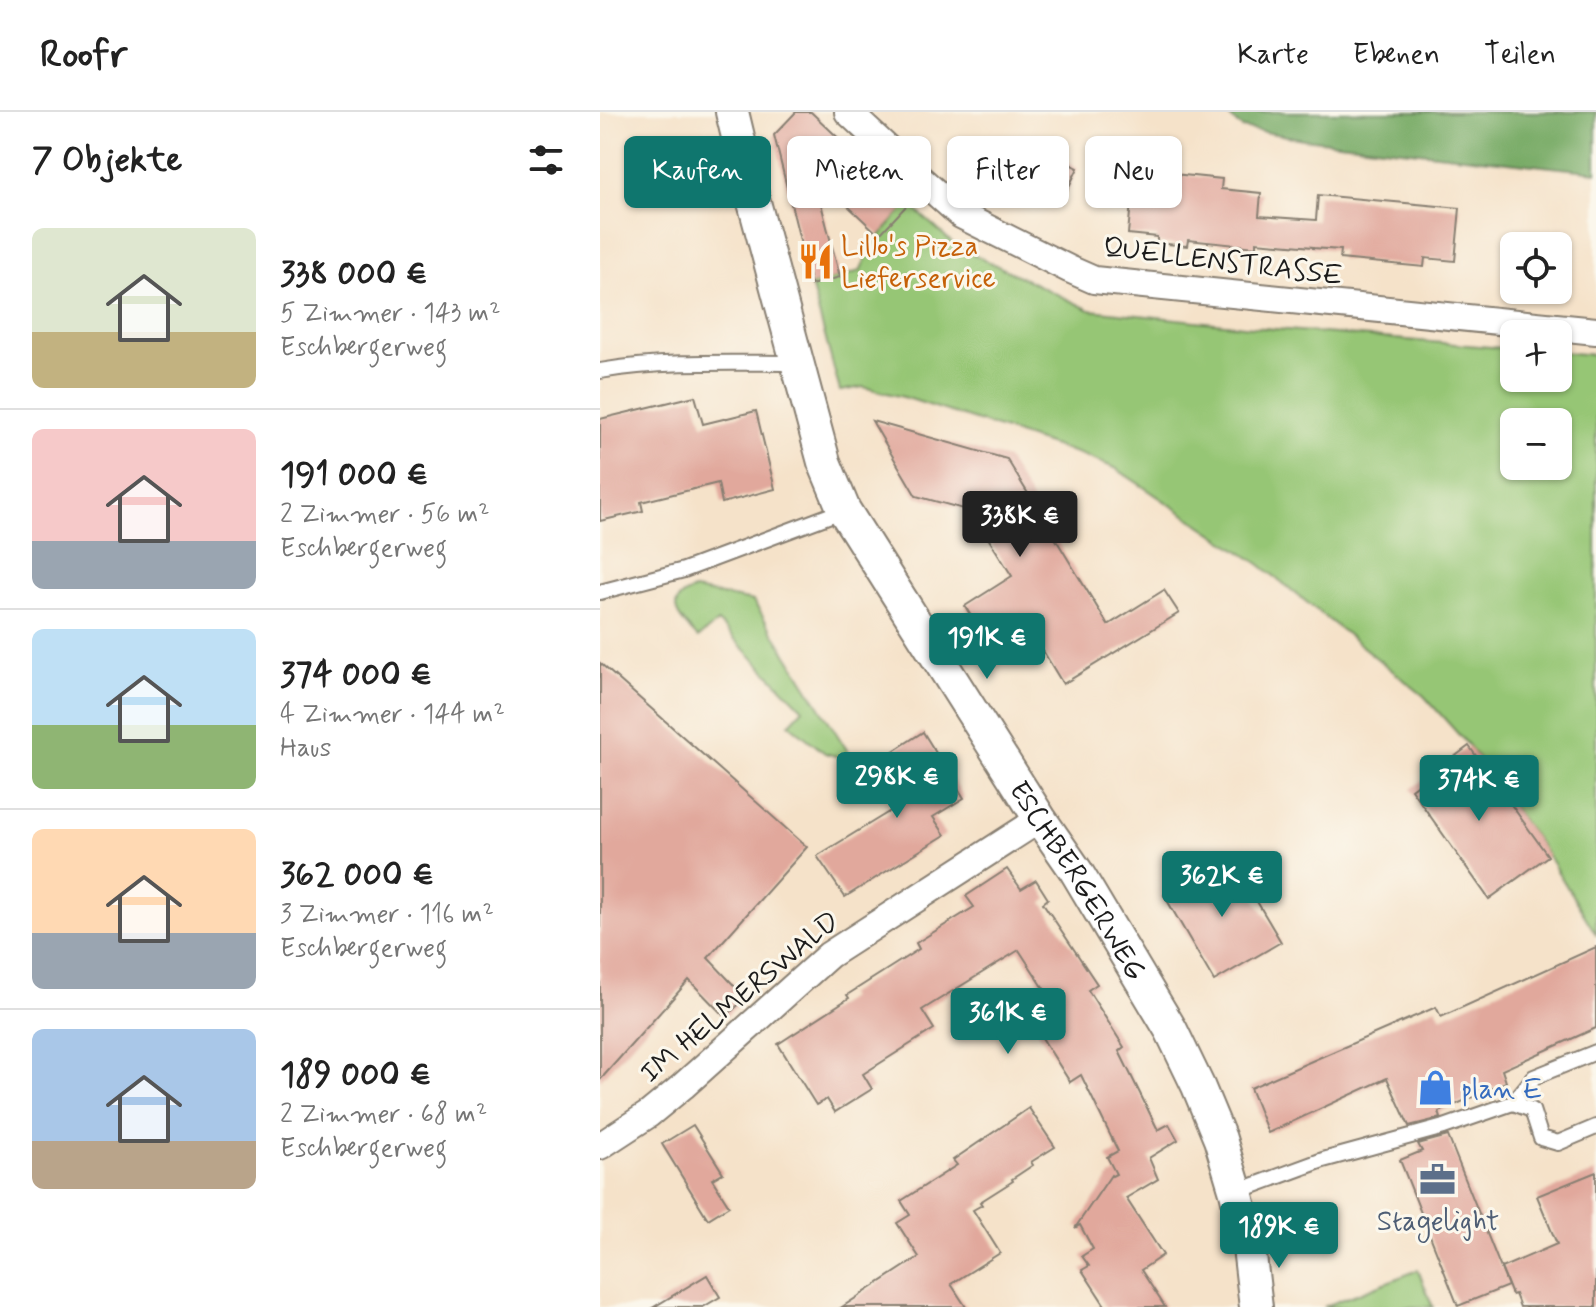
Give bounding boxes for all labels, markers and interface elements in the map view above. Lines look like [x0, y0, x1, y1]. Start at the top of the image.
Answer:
text: Roofr [40, 31, 127, 80]
text: Karte [1237, 37, 1309, 74]
text: Ebenen [1353, 37, 1440, 74]
text: Teilen [1484, 37, 1556, 74]
chip: Kaufen [624, 136, 771, 208]
chip: Mieten [787, 136, 931, 208]
chip: Filter [947, 136, 1069, 208]
chip: Neu [1085, 136, 1182, 208]
text: 7 Objekte [32, 138, 182, 183]
icon: filters [524, 138, 568, 182]
place label: Lillo's Pizza Lieferservice [841, 229, 996, 298]
street label: QUELLENSTRASSE [1101, 229, 1344, 296]
map controls [1500, 232, 1572, 480]
button: locate [1500, 232, 1572, 304]
restaurant icon: Lillo's Pizza Lieferservice [796, 242, 834, 280]
text: 338 000 € [280, 252, 428, 297]
icon: home [96, 260, 192, 356]
text: 5 Zimmer · 143 m² [280, 297, 501, 331]
button: + [1500, 320, 1572, 392]
text: Eschbergerweg [280, 331, 447, 365]
button: − [1500, 408, 1572, 480]
text: 191 000 € [280, 453, 428, 498]
icon: home [96, 461, 192, 557]
pin: 338K € [955, 491, 1085, 559]
text: 2 Zimmer · 56 m² [280, 498, 490, 532]
text: 338K € [980, 500, 1060, 534]
text: Eschbergerweg [280, 532, 447, 566]
pin: 191K € [922, 613, 1052, 681]
text: 191K € [947, 622, 1027, 656]
text: 374 000 € [280, 653, 432, 698]
icon: home [96, 661, 192, 757]
text: 4 Zimmer · 144 m² [280, 698, 505, 732]
text: Haus [280, 732, 331, 766]
pin: 298K € [832, 752, 962, 820]
pin: 374K € [1414, 755, 1544, 823]
text: 298K € [855, 761, 939, 795]
text: 374K € [1438, 764, 1520, 798]
street label: ESCHBERGERWEG [999, 774, 1153, 988]
pin: 362K € [1157, 851, 1287, 919]
text: 362 000 € [280, 853, 434, 898]
text: 362K € [1180, 860, 1264, 894]
icon: home [96, 861, 192, 957]
text: 3 Zimmer · 116 m² [280, 898, 494, 932]
street label: IM HELMERSWALD [633, 904, 848, 1092]
text: Eschbergerweg [280, 932, 447, 966]
pin: 361K € [943, 988, 1073, 1056]
text: 361K € [969, 997, 1047, 1031]
text: 189 000 € [280, 1053, 431, 1098]
icon: home [96, 1061, 192, 1157]
shop icon: plan E [1416, 1069, 1454, 1107]
place label: plan E [1461, 1072, 1542, 1109]
text: 2 Zimmer · 68 m² [280, 1098, 487, 1132]
text: Eschbergerweg [280, 1132, 447, 1166]
office icon: Stagelight [1419, 1161, 1457, 1199]
pin: 189K € [1214, 1202, 1344, 1270]
place label: Stagelight [1377, 1204, 1499, 1243]
text: 189K € [1238, 1211, 1320, 1245]

